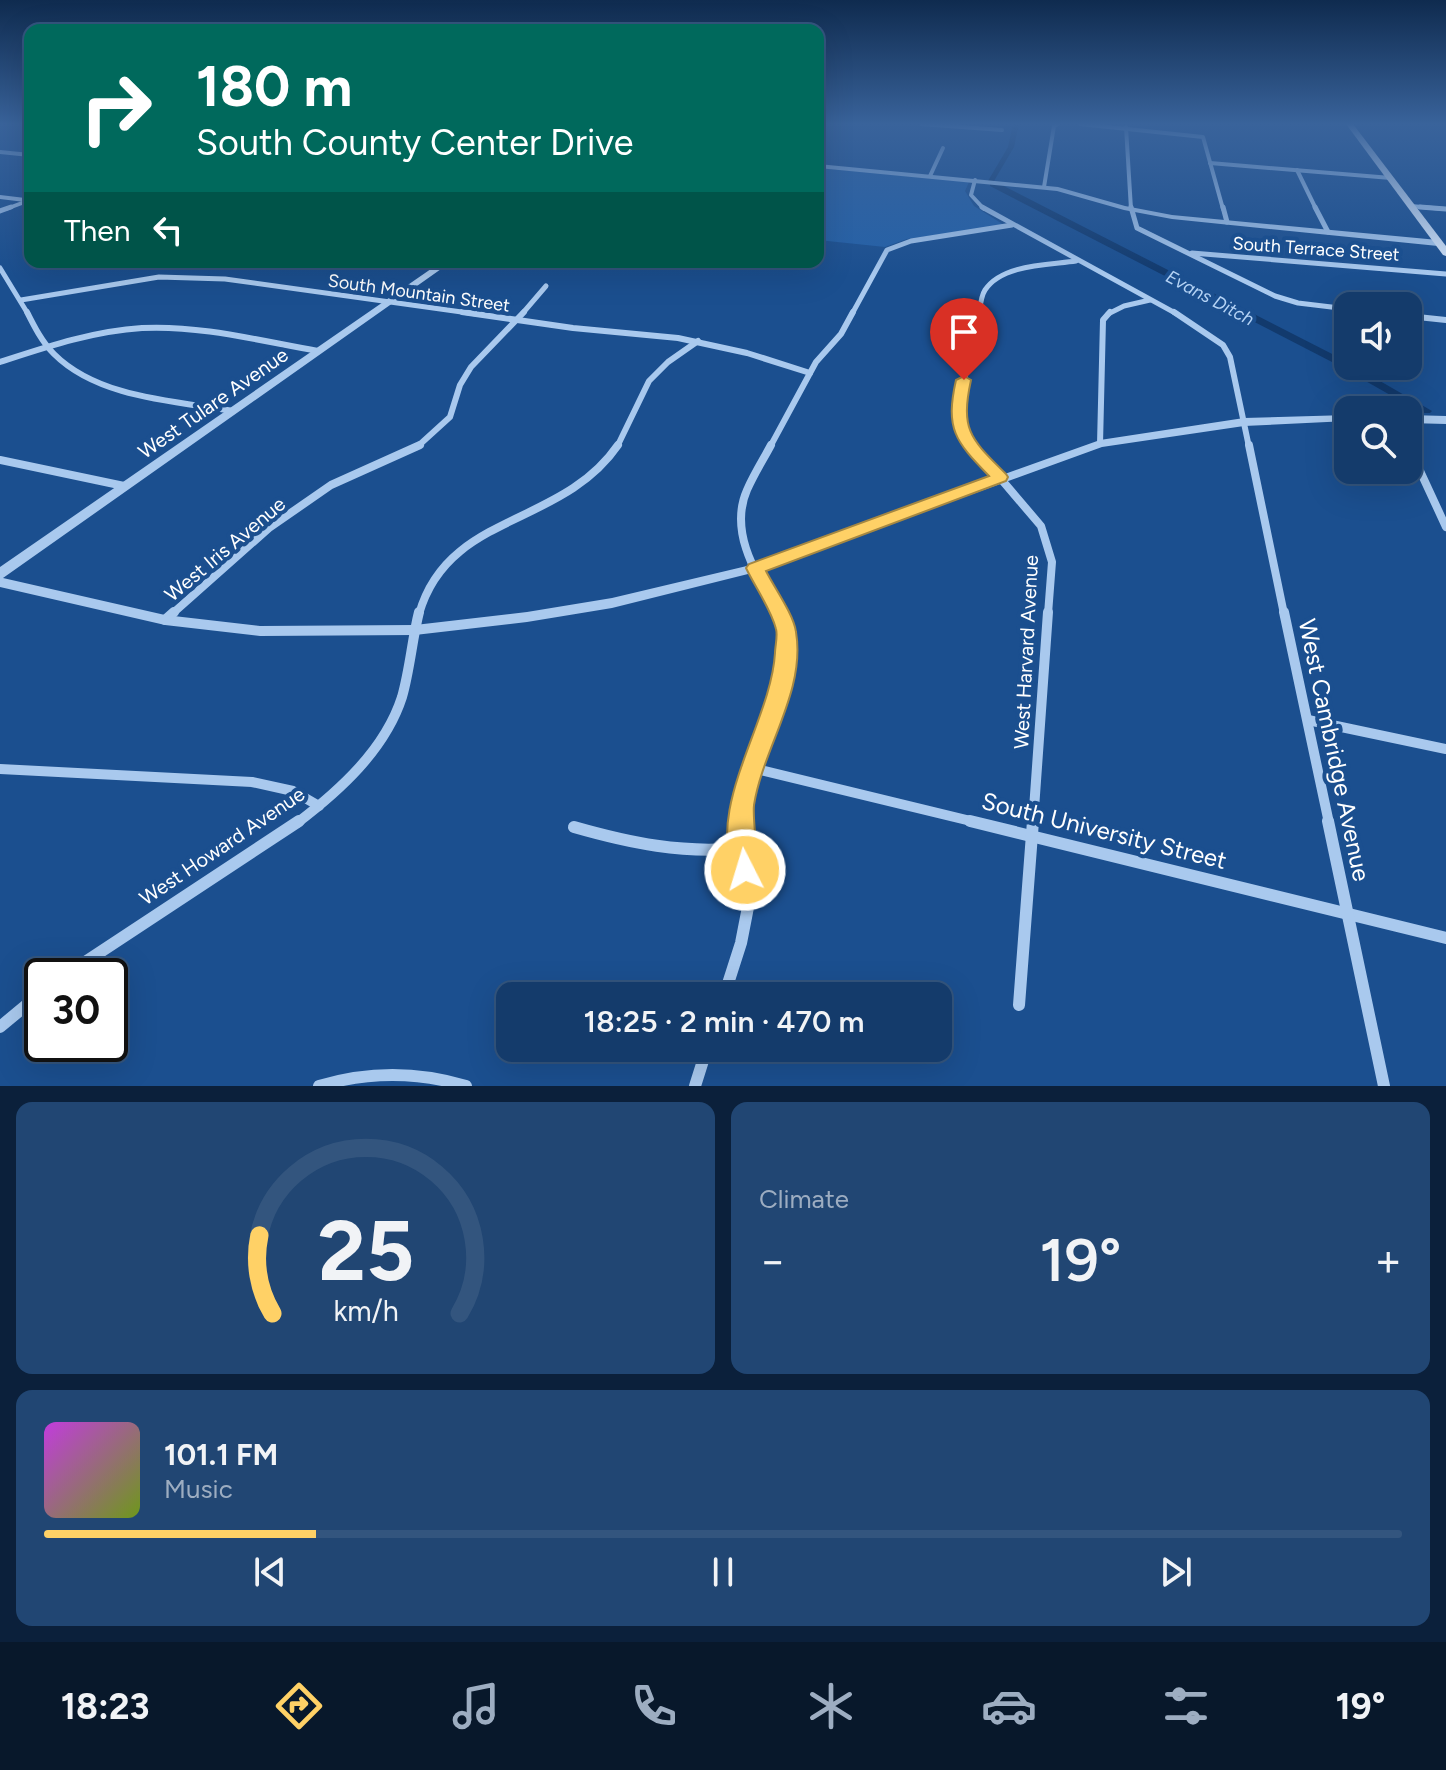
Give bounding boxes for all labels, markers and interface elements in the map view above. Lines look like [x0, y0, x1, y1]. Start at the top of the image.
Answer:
text: 180 m [196, 53, 352, 120]
icon: right [64, 56, 168, 160]
text: South County Center Drive [196, 121, 633, 164]
icon: left [146, 208, 190, 252]
text: Then [64, 212, 130, 249]
street label: South Terrace Street [1232, 232, 1400, 266]
water label: Evans Ditch [1162, 266, 1258, 330]
street label: South Mountain Street [327, 269, 512, 317]
map controls [1334, 292, 1422, 484]
button: sound [1334, 292, 1422, 380]
pin [930, 298, 998, 380]
icon: arrive [942, 310, 986, 354]
street label: West Tulare Avenue [134, 342, 293, 464]
button: search [1334, 396, 1422, 484]
street label: West Iris Avenue [160, 492, 290, 606]
street label: West Harvard Avenue [1009, 554, 1043, 750]
street label: West Cambridge Avenue [1293, 616, 1376, 884]
street label: West Howard Avenue [135, 782, 309, 910]
street label: South University Street [979, 786, 1230, 875]
position arrow [703, 828, 787, 912]
speed limit sign: 30 [24, 958, 128, 1062]
text: 18:25 · 2 min · 470 m [584, 1003, 864, 1040]
text: Climate [759, 1183, 849, 1215]
text: 25 [317, 1201, 414, 1301]
text: 19° [1039, 1224, 1122, 1296]
text: − [759, 1234, 786, 1287]
text: + [1375, 1234, 1402, 1287]
text: km/h [333, 1294, 398, 1328]
text: 101.1 FM [164, 1436, 278, 1473]
text: Music [164, 1473, 233, 1505]
icon: previous [248, 1550, 292, 1594]
icon: pause [701, 1550, 745, 1594]
icon: next [1154, 1550, 1198, 1594]
icon: directions [271, 1678, 327, 1734]
icon: music [448, 1678, 504, 1734]
icon: phone [626, 1678, 682, 1734]
icon: climate [803, 1678, 859, 1734]
icon: car [981, 1678, 1037, 1734]
icon: filters [1158, 1678, 1214, 1734]
text: 18:23 [61, 1685, 150, 1728]
text: 19° [1336, 1685, 1385, 1728]

